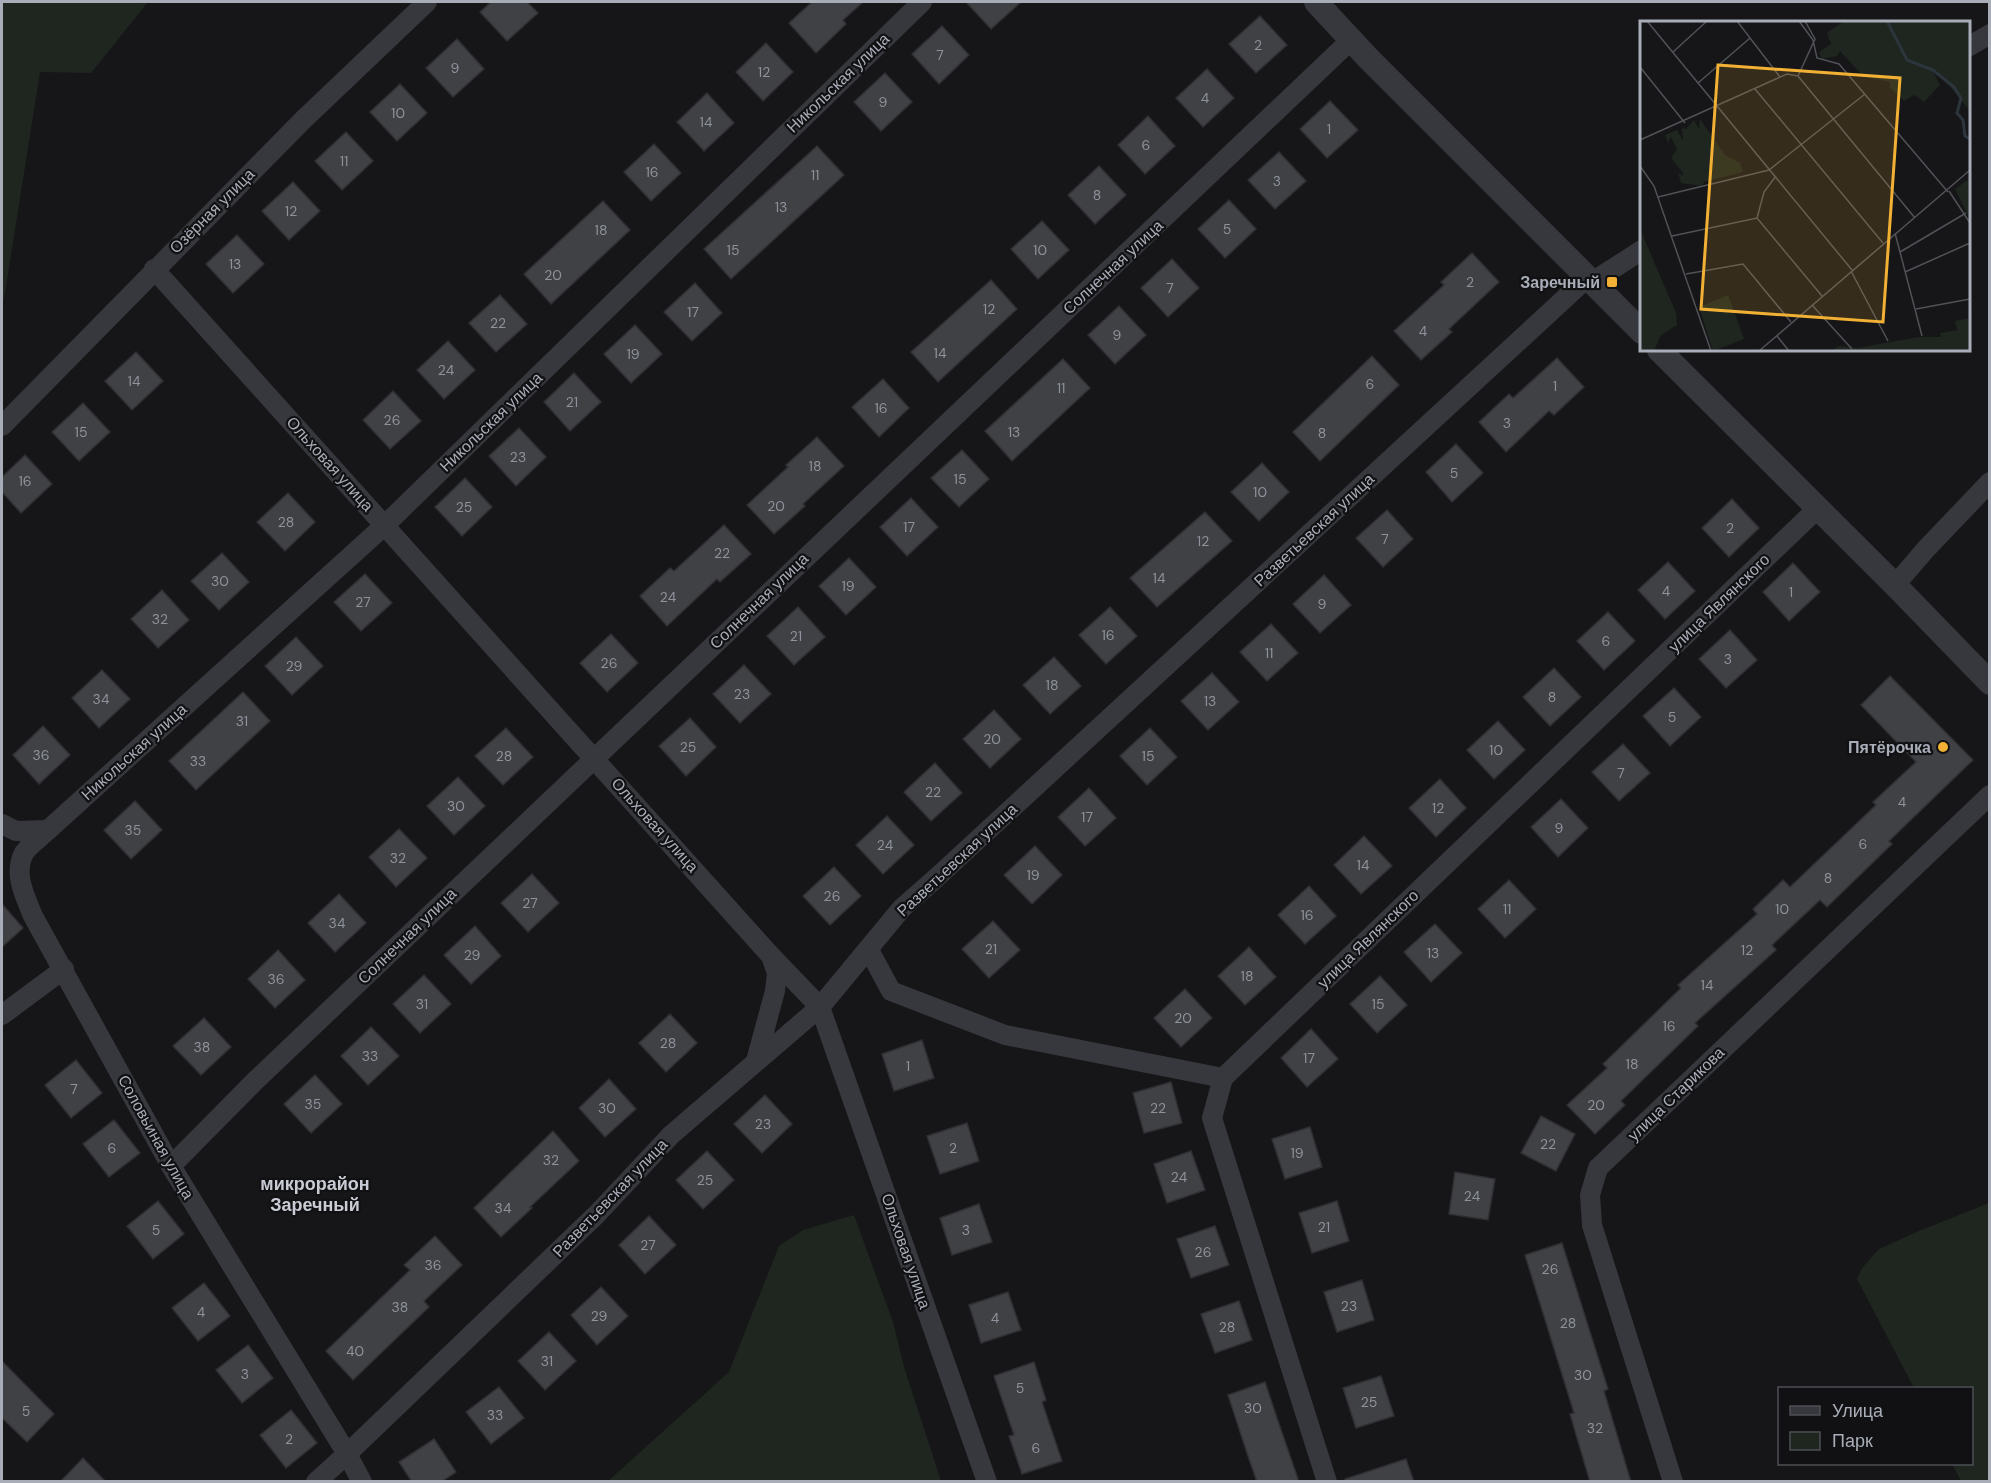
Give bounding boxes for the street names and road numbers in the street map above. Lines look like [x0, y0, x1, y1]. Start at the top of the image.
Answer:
street label: Никольская улица [782, 28, 894, 137]
street label: Озёрная улица [165, 164, 259, 258]
street label: Солнечная улица [1058, 215, 1168, 319]
street label: Никольская улица [435, 367, 547, 476]
street label: Ольховая улица [282, 412, 378, 516]
street label: Разветьевская улица [1249, 469, 1379, 591]
street label: Солнечная улица [705, 548, 813, 654]
street label: улица Являнского [1664, 549, 1774, 657]
street label: Никольская улица [77, 699, 191, 805]
street label: Ольховая улица [607, 773, 703, 877]
street label: Разветьевская улица [892, 799, 1022, 921]
street label: Солнечная улица [353, 883, 461, 989]
street label: улица Являнского [1313, 885, 1423, 993]
street label: улица Старикова [1623, 1042, 1729, 1146]
street label: Соловьиная улица [113, 1071, 199, 1203]
street label: Разветьевская улица [548, 1134, 672, 1262]
street label: Ольховая улица [876, 1190, 936, 1312]

